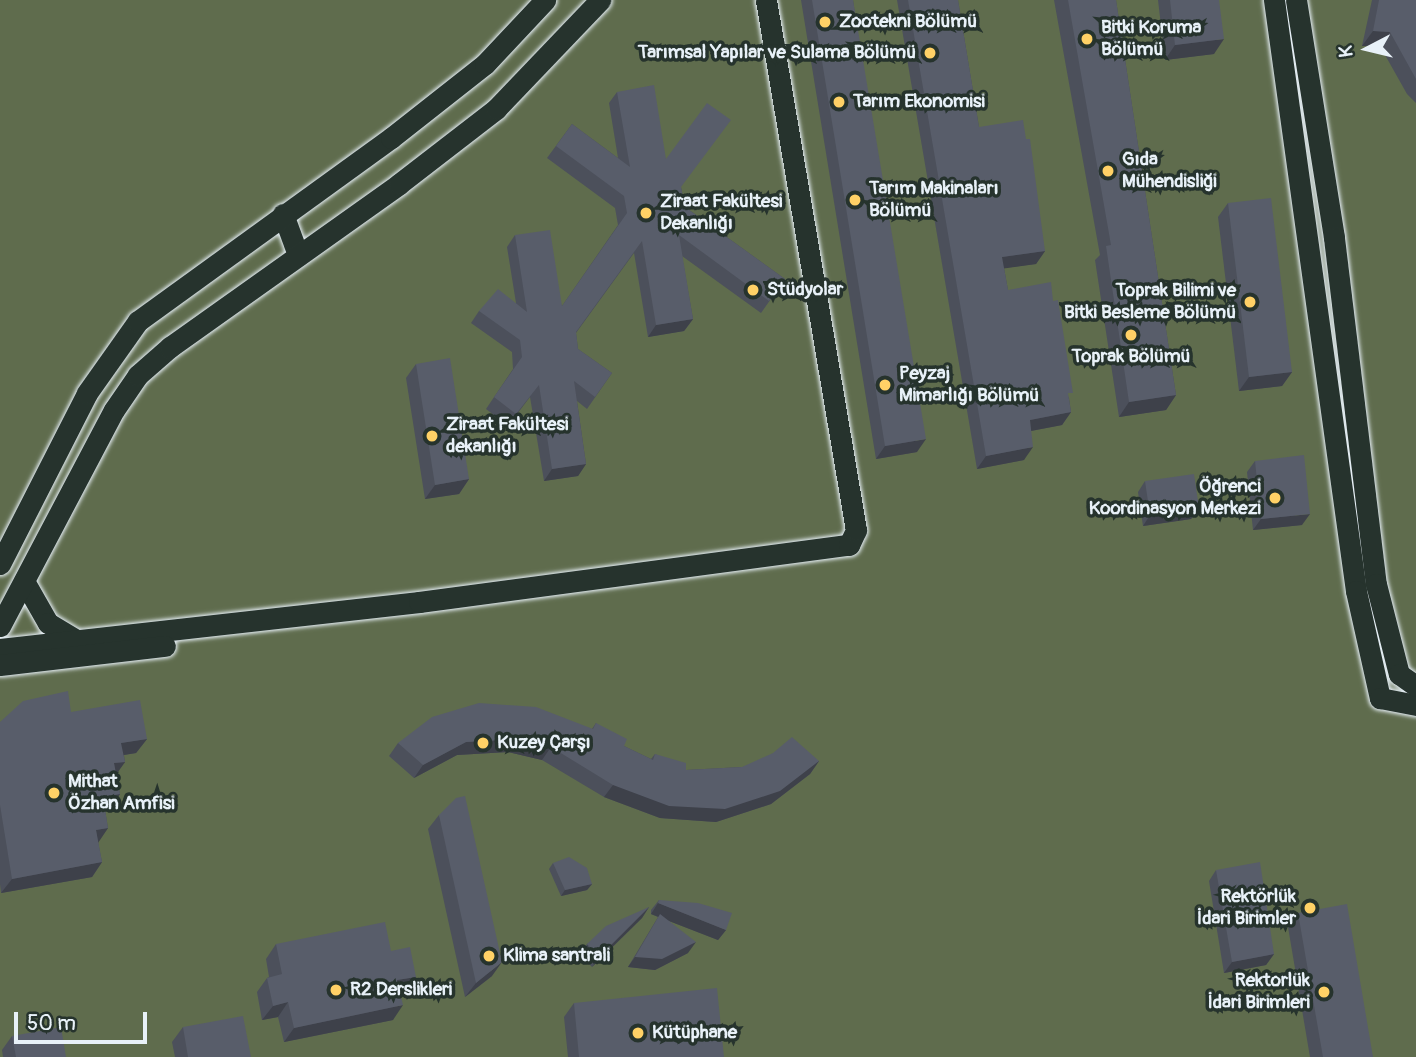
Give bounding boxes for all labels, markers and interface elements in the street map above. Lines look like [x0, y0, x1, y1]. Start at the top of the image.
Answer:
place label: Zootekni Bölümü [839, 11, 977, 33]
marker: Zootekni Bölümü [817, 14, 833, 30]
north arrow [1332, 14, 1402, 84]
place label: Bitki Koruma Bölümü [1101, 17, 1201, 61]
marker: Bitki Koruma Bölümü [1079, 31, 1095, 47]
place label: Tarımsal Yapılar ve Sulama Bölümü [638, 42, 916, 64]
text: K [1334, 44, 1359, 59]
marker: Tarımsal Yapılar ve Sulama Bölümü [922, 45, 938, 61]
place label: Tarım Ekonomisi [853, 91, 985, 113]
marker: Tarım Ekonomisi [831, 94, 847, 110]
place label: Gıda Mühendisliği [1122, 149, 1217, 193]
marker: Gıda Mühendisliği [1100, 163, 1116, 179]
place label: Tarım Makinaları Bölümü [869, 178, 999, 222]
place label: Ziraat Fakültesi Dekanlığı [660, 191, 782, 235]
marker: Tarım Makinaları Bölümü [847, 192, 863, 208]
marker: Ziraat Fakültesi Dekanlığı [638, 205, 654, 221]
place label: Stüdyolar [767, 279, 843, 301]
place label: Toprak Bilimi ve Bitki Besleme Bölümü [1064, 280, 1236, 324]
marker: Stüdyolar [745, 282, 761, 298]
marker: Toprak Bilimi ve Bitki Besleme Bölümü [1242, 294, 1258, 310]
marker: Toprak Bölümü [1123, 327, 1139, 343]
place label: Toprak Bölümü [1072, 346, 1190, 368]
place label: Peyzaj Mimarlığı Bölümü [899, 363, 1039, 407]
marker: Peyzaj Mimarlığı Bölümü [877, 377, 893, 393]
place label: Ziraat Fakültesi dekanlığı [446, 414, 568, 458]
marker: Ziraat Fakültesi dekanlığı [424, 428, 440, 444]
place label: Öğrenci Koordinasyon Merkezi [1089, 476, 1261, 520]
marker: Öğrenci Koordinasyon Merkezi [1267, 490, 1283, 506]
place label: Kuzey Çarşı [497, 732, 591, 754]
marker: Kuzey Çarşı [475, 735, 491, 751]
place label: Mithat Özhan Amfisi [68, 771, 175, 815]
marker: Mithat Özhan Amfisi [46, 785, 62, 801]
place label: Rektörlük İdari Birimler [1197, 886, 1296, 930]
marker: Rektörlük İdari Birimler [1302, 900, 1318, 916]
place label: Klima santrali [503, 945, 610, 967]
marker: Klima santrali [481, 948, 497, 964]
place label: Rektorlük İdari Birimleri [1207, 970, 1310, 1014]
place label: R2 Derslikleri [350, 979, 452, 1001]
marker: R2 Derslikleri [328, 982, 344, 998]
marker: Rektorlük İdari Birimleri [1316, 984, 1332, 1000]
scale bar [18, 998, 150, 1042]
text: 50 m [27, 1010, 76, 1037]
place label: Kütüphane [652, 1022, 737, 1044]
marker: Kütüphane [630, 1025, 646, 1041]

